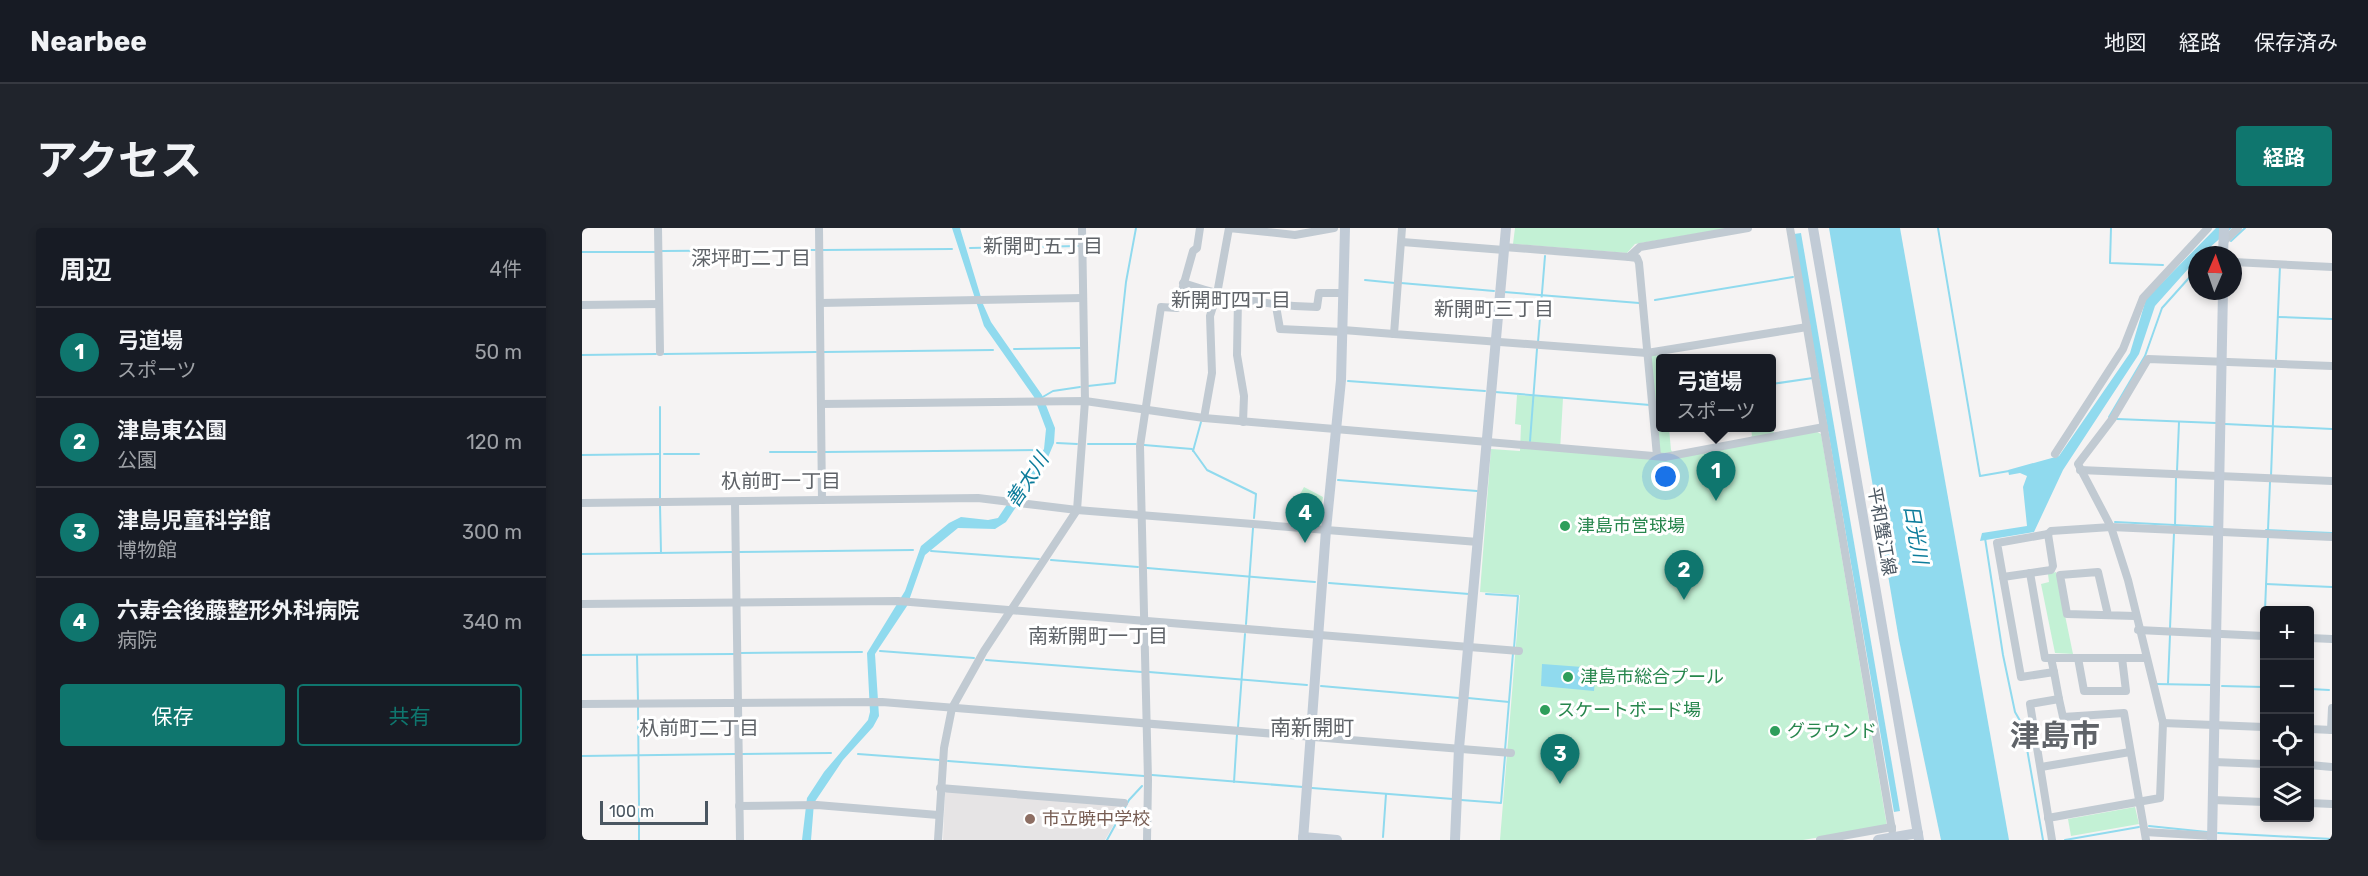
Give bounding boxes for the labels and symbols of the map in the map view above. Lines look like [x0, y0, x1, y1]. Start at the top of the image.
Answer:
district label: 新開町五丁目 [983, 234, 1103, 258]
district label: 深坪町二丁目 [691, 246, 811, 270]
north arrow [2188, 246, 2242, 300]
district label: 新開町四丁目 [1171, 288, 1291, 312]
district label: 新開町三丁目 [1434, 297, 1554, 321]
water label: 善太川 [1001, 447, 1054, 512]
pin: 1 [1696, 452, 1736, 501]
your location [1651, 462, 1680, 491]
district label: 杁前町一丁目 [721, 469, 841, 493]
street label: 平和蟹江線 [1863, 485, 1901, 577]
pin: 4 [1286, 494, 1324, 543]
water label: 日光川 [1899, 502, 1933, 568]
place label: 津島市営球場 [1577, 515, 1685, 537]
marker: 津島市営球場 [1558, 519, 1572, 533]
pin: 2 [1664, 550, 1704, 600]
district label: 南新開町一丁目 [1028, 624, 1168, 648]
place label: 津島市総合プール [1580, 666, 1724, 688]
marker: 津島市総合プール [1561, 670, 1575, 684]
place label: スケートボード場 [1557, 699, 1701, 721]
marker: スケートボード場 [1538, 703, 1552, 717]
district label: 南新開町 [1270, 715, 1354, 740]
district label: 杁前町二丁目 [639, 716, 759, 740]
district label: 津島市 [2010, 718, 2100, 754]
place label: グラウンド [1787, 720, 1877, 742]
marker: グラウンド [1768, 724, 1782, 738]
pin: 3 [1540, 734, 1580, 784]
scale bar [600, 798, 708, 826]
place label: 市立暁中学校 [1042, 808, 1150, 830]
marker: 市立暁中学校 [1023, 812, 1037, 826]

